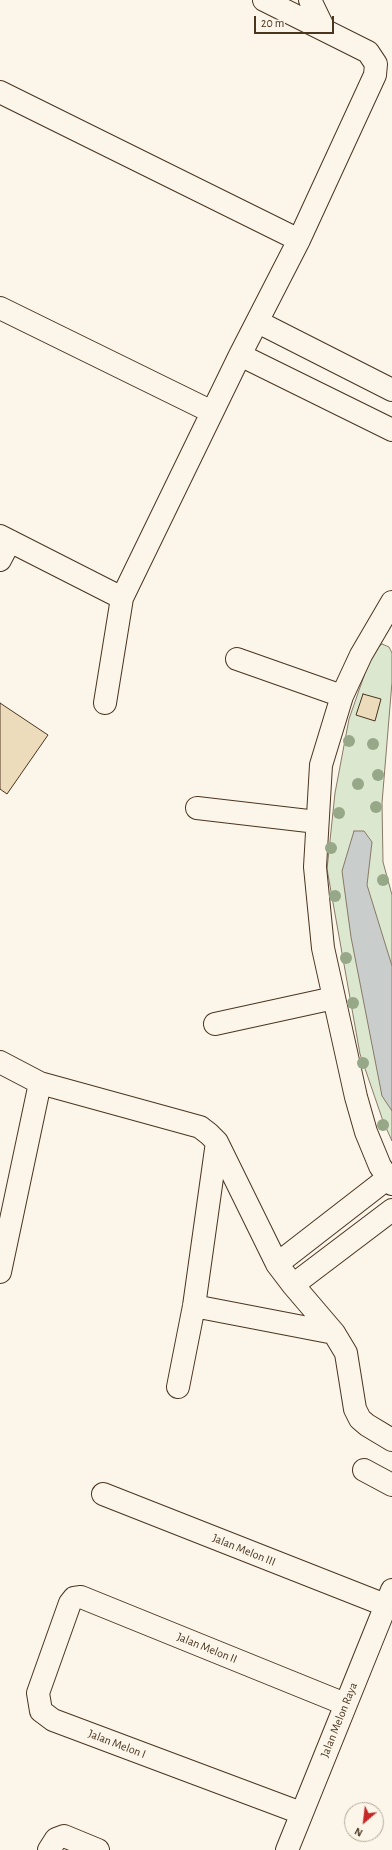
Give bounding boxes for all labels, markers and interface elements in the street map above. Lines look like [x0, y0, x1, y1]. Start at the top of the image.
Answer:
scale bar [256, 8, 336, 34]
text: 20 m [261, 17, 284, 29]
street label: Jalan Melon III [210, 1531, 278, 1569]
street label: Jalan Melon II [175, 1629, 239, 1667]
street label: Jalan Melon Raya [317, 1680, 361, 1760]
street label: Jalan Melon I [86, 1726, 148, 1762]
north arrow [344, 1802, 384, 1842]
text: N [353, 1826, 365, 1839]

